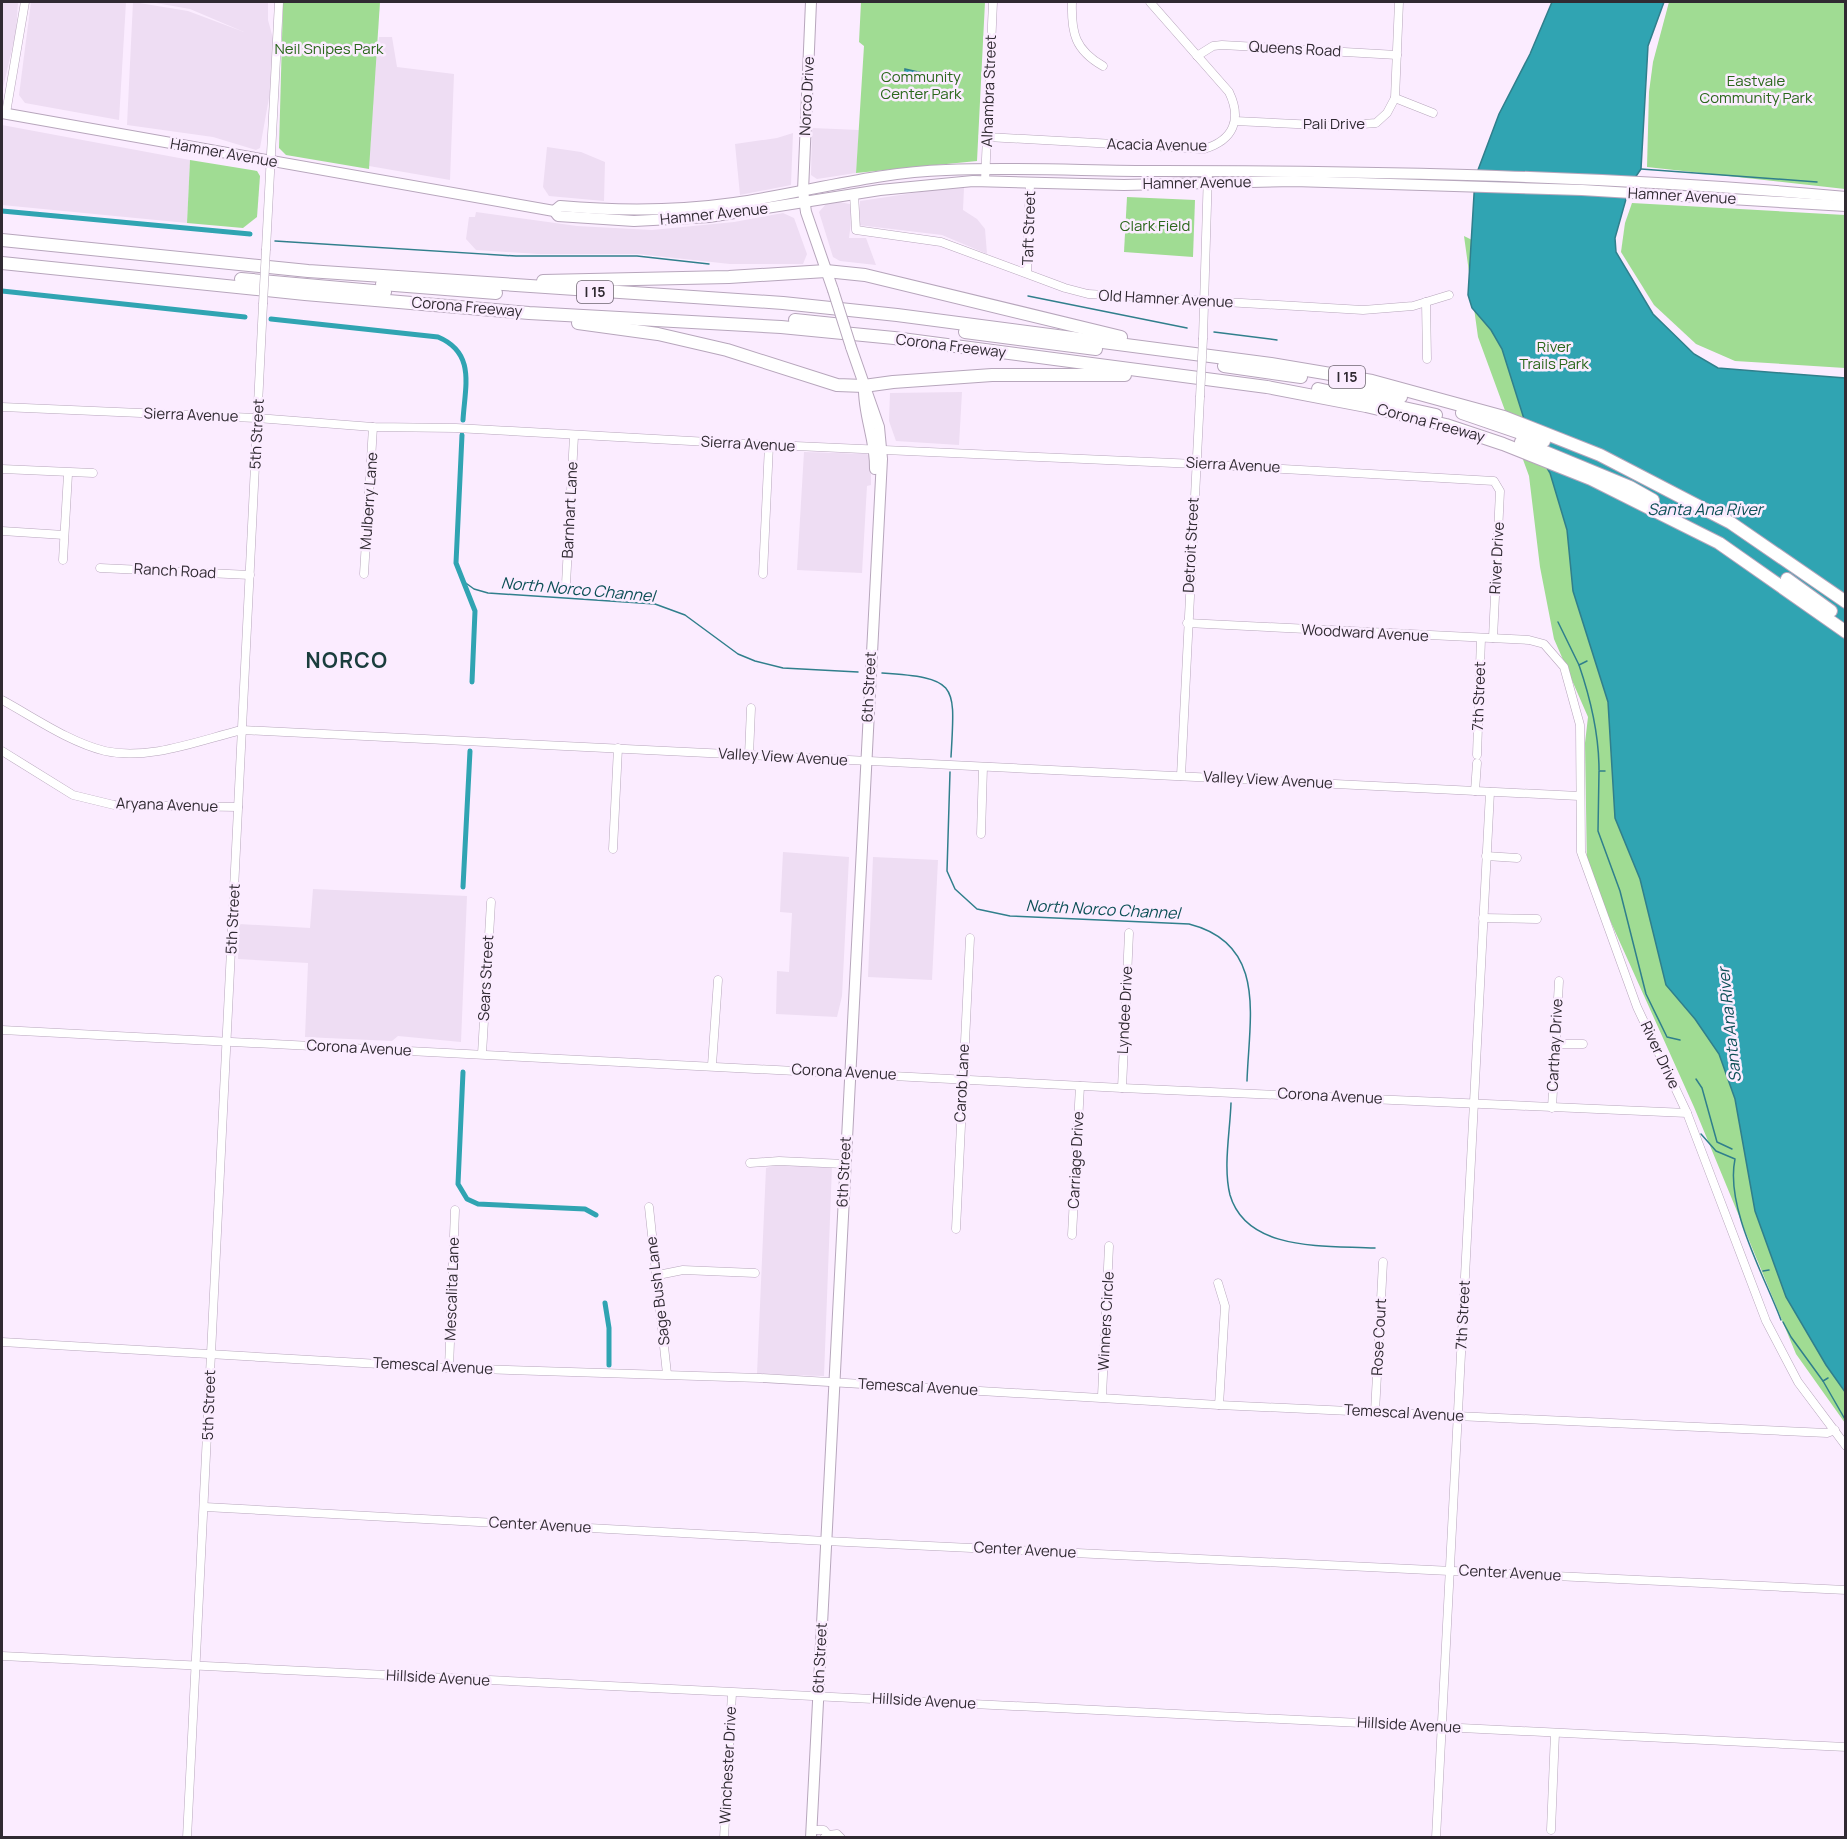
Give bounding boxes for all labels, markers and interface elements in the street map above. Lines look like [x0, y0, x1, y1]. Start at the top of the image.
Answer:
street label: Alhambra Street [976, 34, 1001, 147]
street label: Queens Road [1248, 36, 1342, 61]
park label: Neil Snipes Park [274, 38, 384, 59]
street label: Norco Drive [794, 56, 819, 136]
park label: Community Center Park [881, 66, 962, 104]
park label: Eastvale Community Park [1700, 70, 1813, 108]
street label: Pali Drive [1303, 113, 1365, 134]
street label: Hamner Avenue [169, 133, 280, 172]
street label: Acacia Avenue [1107, 133, 1208, 156]
street label: Hamner Avenue [1142, 171, 1252, 194]
street label: Hamner Avenue [1627, 182, 1737, 209]
street label: Taft Street [1017, 190, 1040, 266]
street label: Hamner Avenue [659, 197, 769, 230]
park label: Clark Field [1120, 215, 1190, 236]
road number: I 15 [577, 281, 613, 303]
street label: Old Hamner Avenue [1098, 284, 1234, 313]
street label: Corona Freeway [411, 291, 523, 322]
street label: Corona Freeway [895, 328, 1007, 363]
park label: River Trails Park [1519, 336, 1589, 374]
road number: I 15 [1329, 366, 1365, 388]
street label: 5th Street [244, 398, 269, 470]
street label: Corona Freeway [1375, 398, 1487, 447]
street label: Sierra Avenue [143, 402, 239, 427]
street label: Sierra Avenue [700, 431, 796, 456]
street label: Mulberry Lane [355, 451, 382, 551]
street label: Sierra Avenue [1185, 452, 1281, 477]
street label: Barnhart Lane [556, 461, 583, 559]
street label: Detroit Street [1178, 497, 1203, 593]
water label: Santa Ana River [1647, 498, 1765, 520]
street label: River Drive [1484, 521, 1509, 595]
street label: Ranch Road [133, 558, 217, 583]
water label: North Norco Channel [500, 571, 658, 607]
street label: Woodward Avenue [1301, 619, 1430, 646]
district label: NORCO [306, 646, 388, 674]
street label: 6th Street [856, 651, 881, 723]
street label: 7th Street [1467, 661, 1490, 731]
street label: Valley View Avenue [718, 743, 849, 770]
street label: Valley View Avenue [1203, 766, 1334, 793]
street label: Aryana Avenue [116, 792, 219, 817]
street label: 5th Street [220, 883, 245, 955]
water label: North Norco Channel [1025, 894, 1183, 924]
street label: Sears Street [473, 934, 498, 1022]
water label: Santa Ana River [1712, 964, 1746, 1083]
street label: Lyndee Drive [1112, 965, 1137, 1055]
street label: Carthay Drive [1542, 998, 1567, 1092]
street label: River Drive [1636, 1017, 1685, 1092]
street label: Corona Avenue [306, 1034, 412, 1061]
street label: Carob Lane [949, 1043, 974, 1123]
street label: Corona Avenue [791, 1058, 897, 1085]
street label: Corona Avenue [1277, 1082, 1383, 1109]
street label: Carriage Drive [1062, 1111, 1089, 1209]
street label: 6th Street [831, 1136, 856, 1208]
street label: Sage Bush Lane [640, 1235, 675, 1347]
street label: Mescalita Lane [439, 1237, 464, 1341]
street label: Winners Circle [1092, 1270, 1119, 1371]
street label: 7th Street [1450, 1280, 1475, 1350]
street label: Rose Court [1366, 1298, 1391, 1376]
street label: Temescal Avenue [373, 1352, 494, 1379]
street label: 5th Street [197, 1369, 220, 1441]
street label: Temescal Avenue [858, 1373, 979, 1400]
street label: Temescal Avenue [1344, 1399, 1465, 1426]
street label: Center Avenue [488, 1511, 592, 1538]
street label: Center Avenue [973, 1536, 1077, 1563]
street label: Center Avenue [1458, 1559, 1562, 1586]
street label: 6th Street [807, 1622, 832, 1694]
street label: Hillside Avenue [385, 1664, 491, 1691]
street label: Hillside Avenue [871, 1687, 977, 1714]
street label: Winchester Drive [714, 1705, 741, 1824]
street label: Hillside Avenue [1356, 1711, 1462, 1738]

